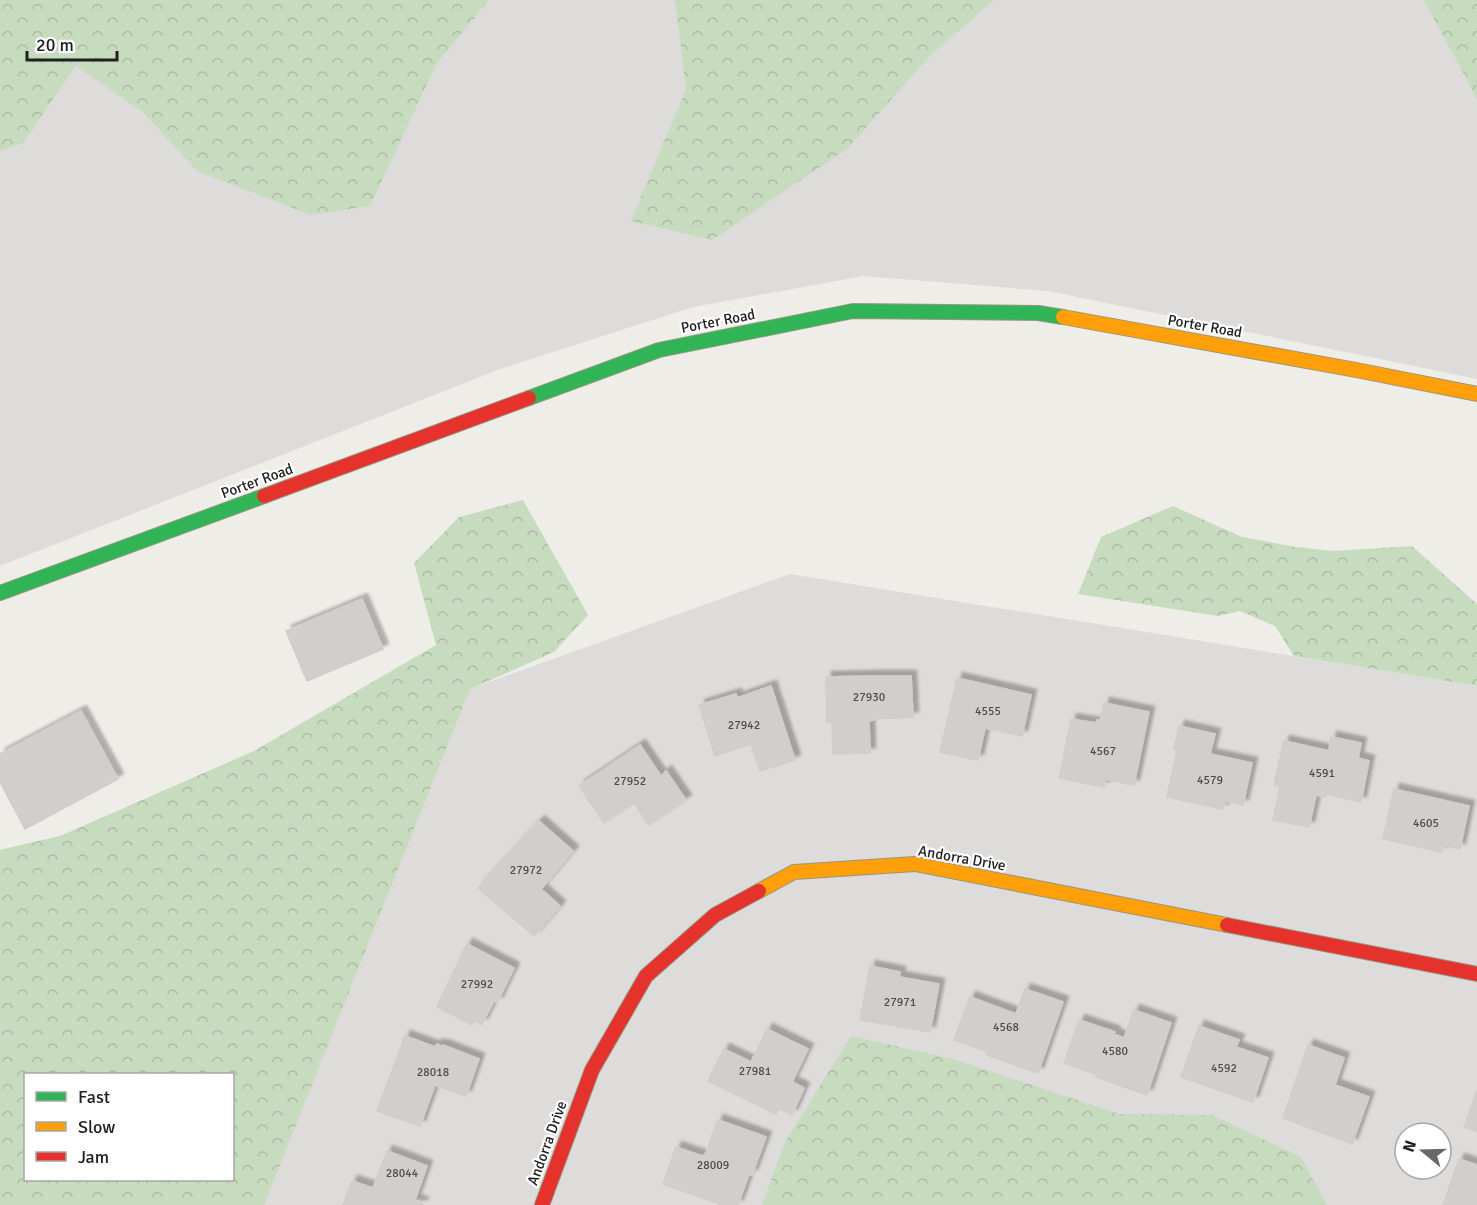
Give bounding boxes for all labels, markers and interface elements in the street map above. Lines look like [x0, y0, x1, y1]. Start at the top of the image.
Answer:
scale bar [27, 24, 117, 62]
text: 20 m [36, 34, 74, 56]
street label: Porter Road [679, 305, 757, 337]
street label: Porter Road [1166, 311, 1244, 341]
street label: Porter Road [219, 460, 295, 502]
house number: 27930 [853, 690, 885, 705]
house number: 4555 [975, 704, 1001, 719]
house number: 27942 [728, 718, 760, 733]
house number: 4567 [1090, 744, 1116, 759]
house number: 4591 [1309, 766, 1335, 781]
house number: 4579 [1197, 773, 1223, 788]
house number: 27952 [614, 774, 646, 789]
house number: 4605 [1413, 816, 1439, 831]
street label: Andorra Drive [917, 841, 1007, 875]
house number: 27972 [510, 863, 542, 878]
house number: 27992 [461, 977, 493, 992]
house number: 27971 [884, 995, 916, 1010]
house number: 4568 [993, 1020, 1019, 1035]
house number: 4580 [1102, 1044, 1128, 1059]
house number: 4592 [1211, 1061, 1237, 1076]
house number: 27981 [739, 1064, 771, 1079]
house number: 28018 [417, 1065, 449, 1080]
legend [24, 1073, 234, 1181]
text: Fast [78, 1086, 110, 1108]
street label: Andorra Drive [523, 1098, 571, 1188]
text: Slow [78, 1116, 115, 1138]
north arrow [1393, 1121, 1453, 1181]
text: N [1398, 1138, 1421, 1155]
text: Jam [78, 1146, 109, 1168]
house number: 28009 [697, 1158, 729, 1173]
house number: 28044 [386, 1166, 419, 1181]

